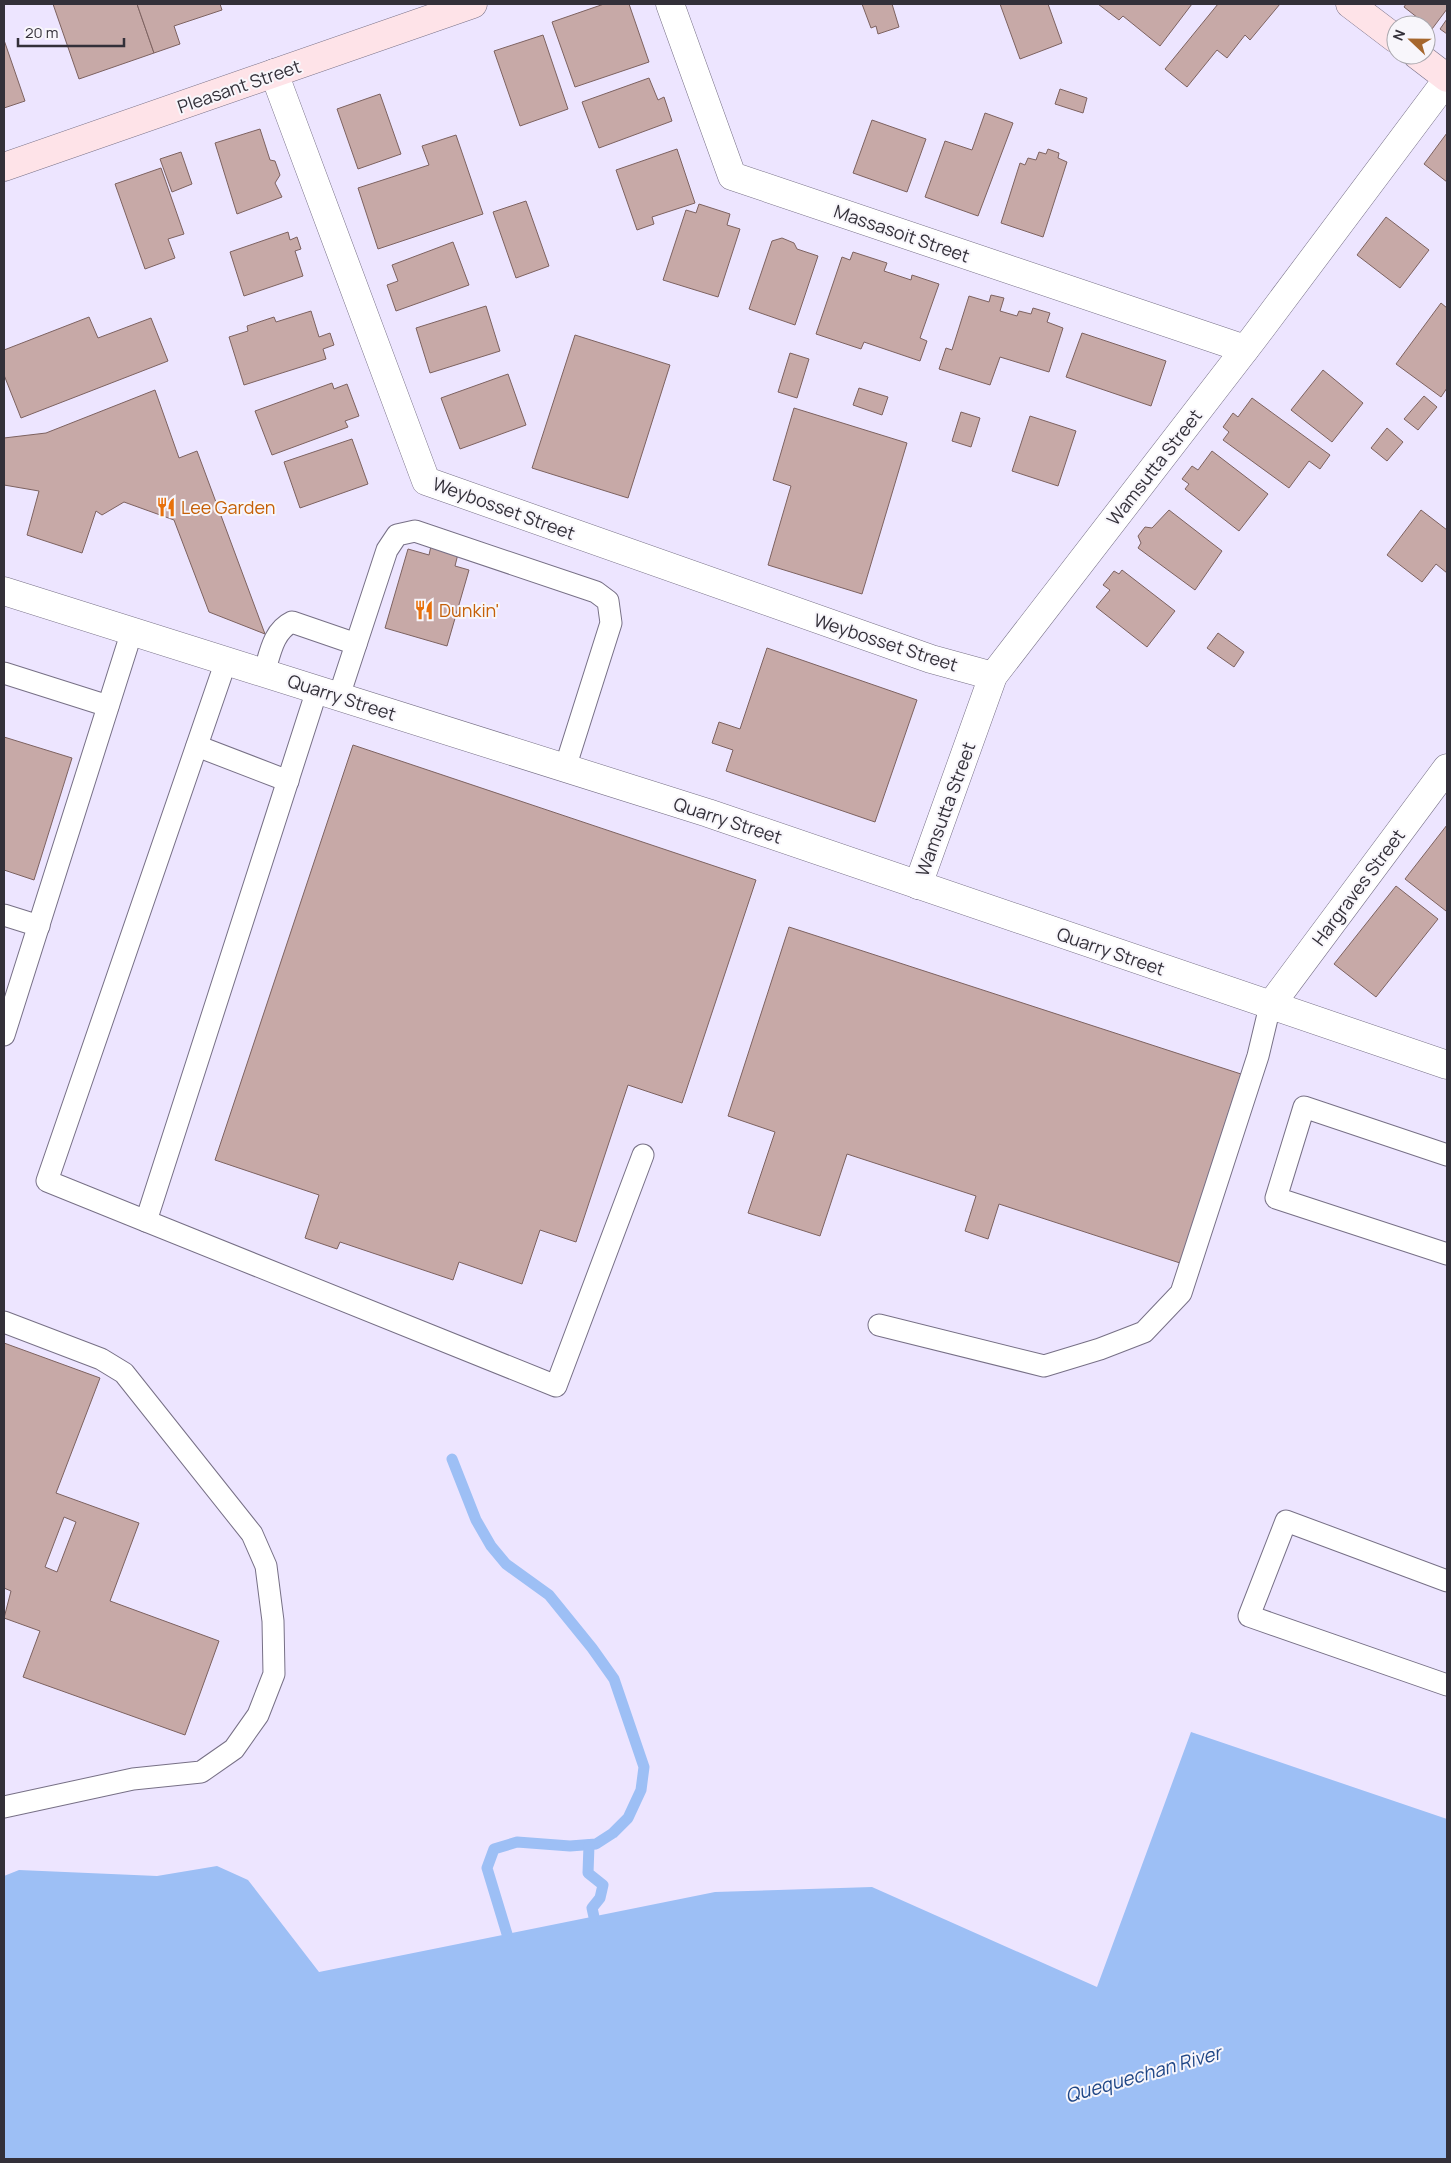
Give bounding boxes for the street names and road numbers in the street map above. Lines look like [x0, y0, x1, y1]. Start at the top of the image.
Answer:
street label: Pleasant Street [174, 54, 304, 118]
street label: Massasoit Street [831, 199, 973, 267]
street label: Wamsutta Street [1101, 404, 1207, 530]
street label: Weybosset Street [429, 471, 579, 545]
street label: Weybosset Street [811, 607, 961, 677]
street label: Quarry Street [285, 668, 399, 726]
street label: Wamsutta Street [910, 739, 980, 879]
street label: Quarry Street [671, 791, 785, 849]
street label: Hargraves Street [1306, 824, 1410, 950]
street label: Quarry Street [1054, 921, 1168, 981]

